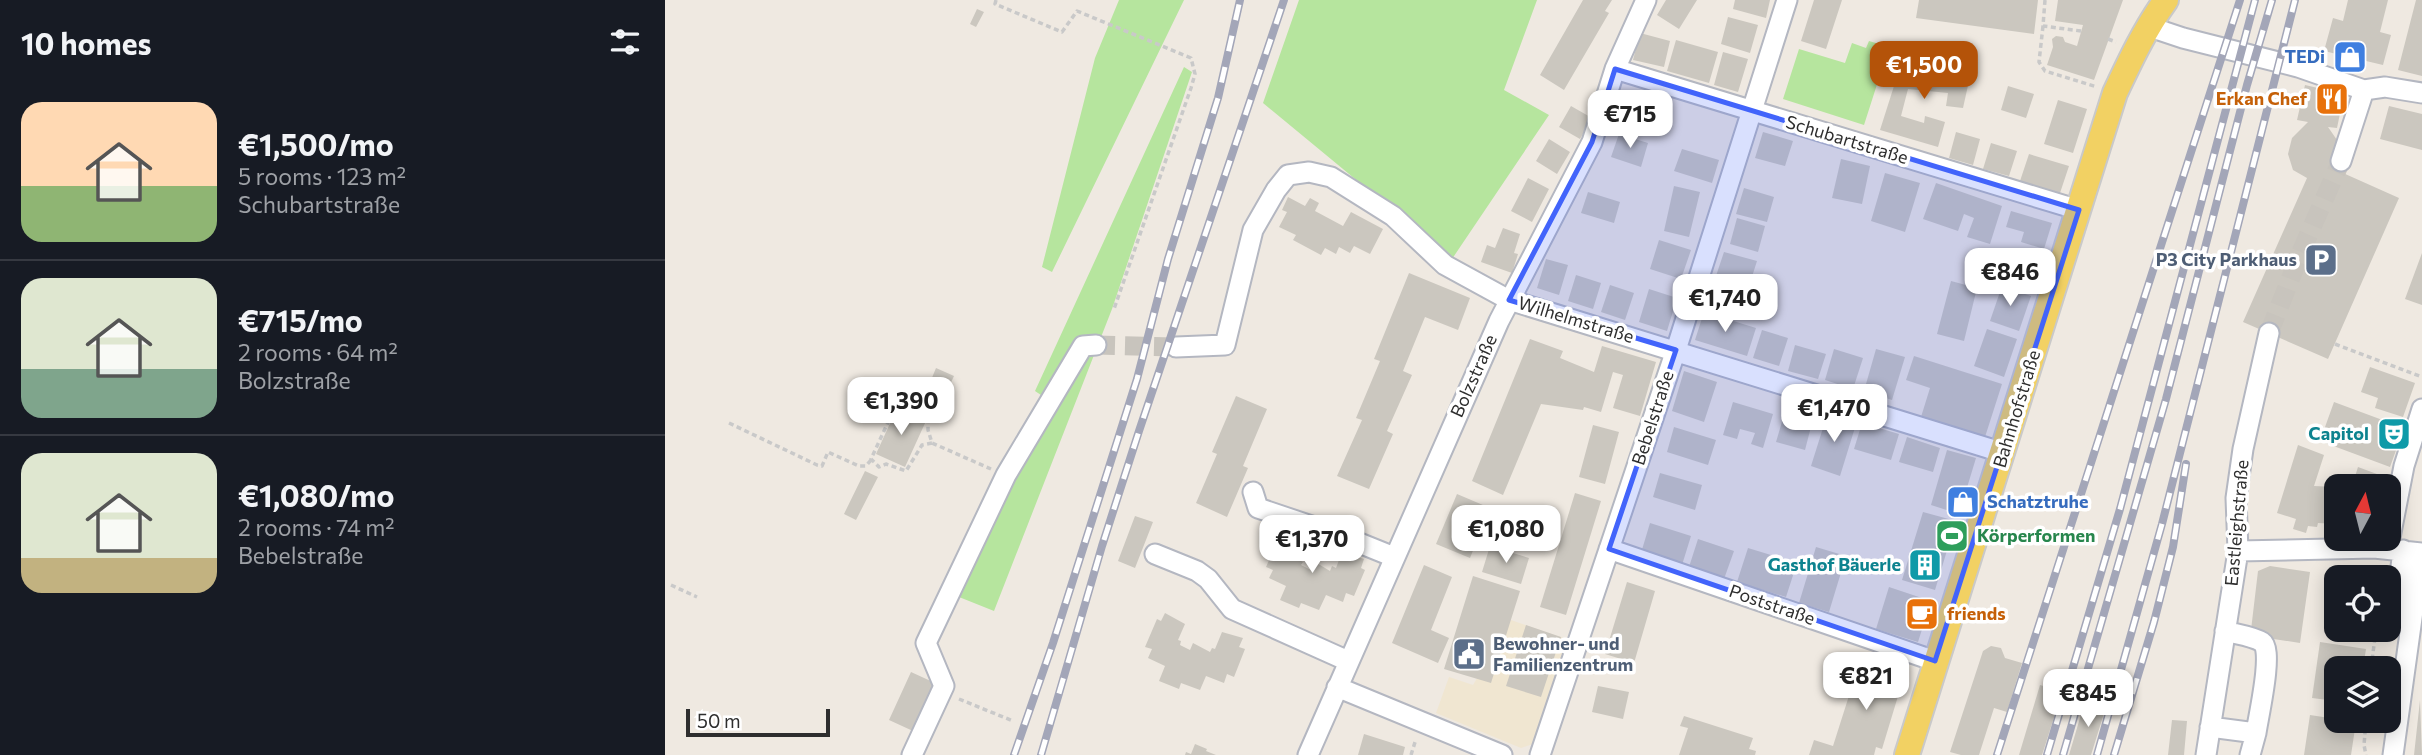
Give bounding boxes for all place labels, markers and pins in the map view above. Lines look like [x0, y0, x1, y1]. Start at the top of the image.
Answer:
shop icon: TEDi [2331, 38, 2369, 76]
pin: €1,500 [1867, 42, 1981, 101]
place label: TEDi [2284, 45, 2325, 67]
restaurant icon: Erkan Chef [2313, 80, 2351, 118]
place label: Erkan Chef [2216, 87, 2308, 109]
pin: €715 [1589, 90, 1671, 150]
parking icon: P3 City Parkhaus [2302, 241, 2340, 279]
pin: €846 [1969, 248, 2051, 308]
place label: P3 City Parkhaus [2156, 248, 2297, 270]
pin: €1,740 [1668, 274, 1782, 334]
pin: €1,390 [844, 378, 958, 437]
pin: €1,470 [1777, 384, 1891, 444]
theatre icon: Capitol [2375, 415, 2413, 453]
place label: Capitol [2308, 422, 2369, 444]
shop icon: Schatztruhe [1944, 483, 1982, 521]
place label: Schatztruhe [1987, 490, 2089, 512]
pin: €1,080 [1449, 505, 1563, 565]
pin: €1,370 [1255, 516, 1369, 575]
sports icon: Körperformen [1933, 517, 1971, 555]
place label: Körperformen [1977, 524, 2095, 546]
building icon: Gasthof Bäuerle [1906, 546, 1944, 584]
place label: Gasthof Bäuerle [1768, 553, 1901, 575]
cafe icon: friends [1903, 595, 1941, 633]
place label: friends [1947, 602, 2006, 624]
place label: Bewohner- und Familienzentrum [1493, 632, 1633, 675]
public building icon: Bewohner- und Familienzentrum [1450, 635, 1488, 673]
pin: €821 [1825, 652, 1907, 712]
pin: €845 [2047, 670, 2129, 729]

